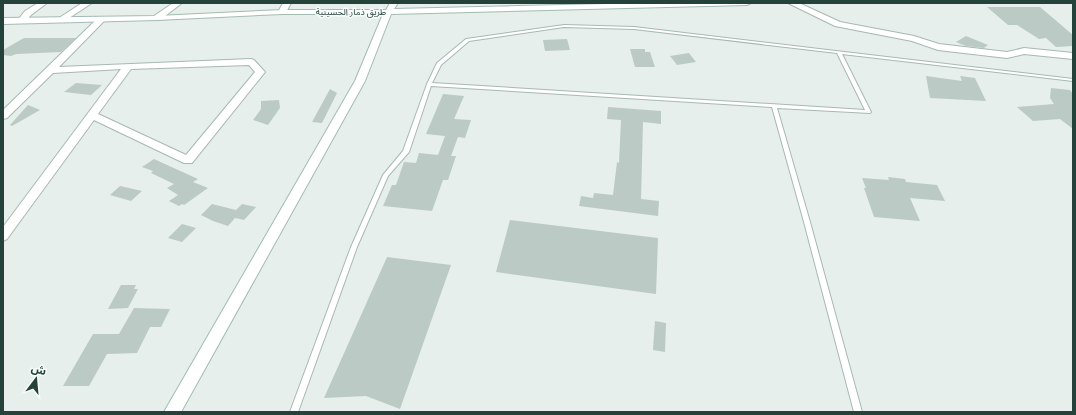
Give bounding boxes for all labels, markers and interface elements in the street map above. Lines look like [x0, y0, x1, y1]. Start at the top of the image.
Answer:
street label: طريق ذمار الحسينية [316, 7, 386, 18]
north arrow [16, 359, 56, 399]
text: ش [30, 362, 48, 378]

